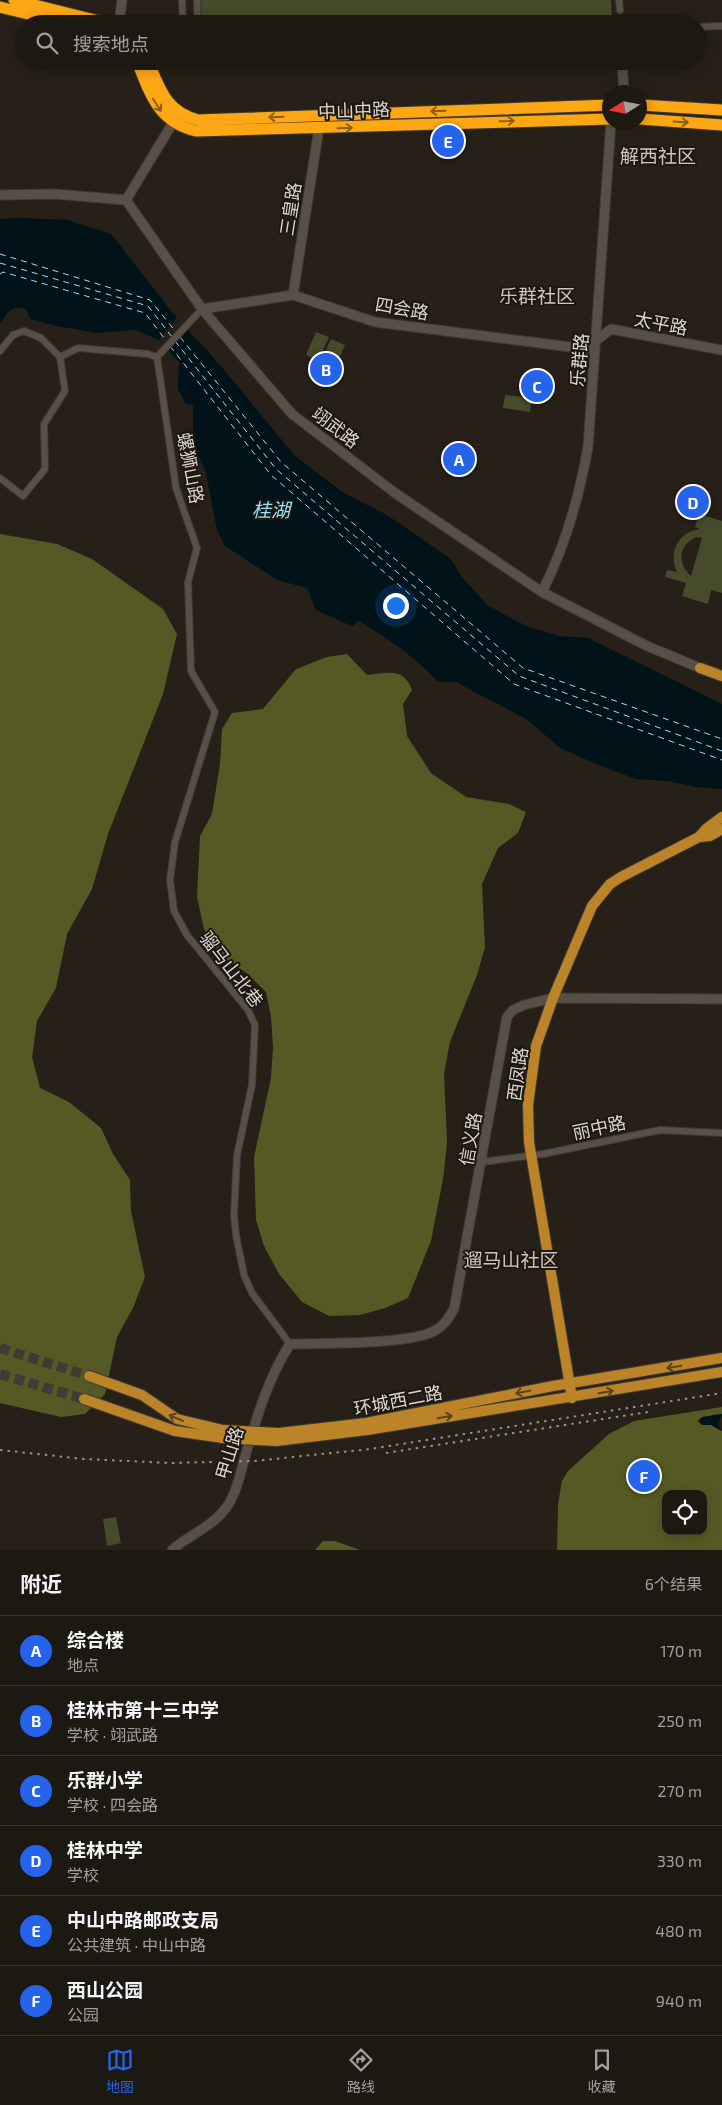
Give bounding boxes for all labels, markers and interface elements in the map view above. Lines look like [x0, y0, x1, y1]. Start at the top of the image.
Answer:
search box [15, 15, 707, 70]
icon: search [33, 29, 61, 57]
text: 搜索地点 [73, 32, 149, 55]
north arrow [602, 85, 647, 130]
one-way arrow [152, 98, 163, 112]
street label: 中山中路 [318, 98, 390, 122]
one-way arrow [431, 106, 447, 116]
one-way arrow [268, 113, 284, 122]
one-way arrow [499, 117, 515, 126]
one-way arrow [672, 118, 688, 127]
pin: E [432, 122, 464, 160]
one-way arrow [337, 123, 353, 132]
district label: 解西社区 [620, 144, 696, 167]
street label: 三皇路 [275, 181, 305, 237]
district label: 乐群社区 [499, 284, 575, 307]
street label: 四会路 [374, 292, 430, 324]
street label: 太平路 [632, 307, 690, 339]
street label: 乐群路 [566, 332, 592, 388]
pin: B [310, 350, 342, 388]
pin: C [521, 367, 553, 405]
street label: 翊武路 [308, 402, 364, 452]
street label: 螺狮山路 [173, 431, 209, 505]
pin: A [443, 440, 475, 478]
pin: D [677, 483, 709, 521]
water label: 桂湖 [252, 498, 293, 521]
your location [383, 593, 409, 619]
street label: 骝马山北巷 [196, 927, 268, 1011]
street label: 西凤路 [502, 1046, 532, 1102]
street label: 信义路 [454, 1111, 486, 1167]
street label: 丽中路 [570, 1111, 628, 1143]
district label: 遛马山社区 [463, 1248, 559, 1271]
one-way arrow [666, 1362, 682, 1372]
street label: 环城西二路 [352, 1381, 444, 1419]
one-way arrow [597, 1386, 613, 1396]
one-way arrow [515, 1388, 531, 1397]
one-way arrow [437, 1411, 453, 1421]
one-way arrow [169, 1412, 184, 1422]
street label: 甲山路 [211, 1424, 247, 1482]
pin: F [628, 1457, 660, 1495]
map controls [662, 1490, 707, 1535]
button: locate [662, 1490, 707, 1535]
text: 附近 [20, 1571, 62, 1596]
text: 6个结果 [645, 1574, 702, 1593]
text: 综合楼 [67, 1628, 124, 1651]
text: A [31, 1641, 41, 1660]
text: 170 m [660, 1641, 702, 1660]
text: 地点 [67, 1655, 99, 1674]
text: 桂林市第十三中学 [67, 1698, 219, 1721]
text: B [31, 1711, 41, 1730]
text: 250 m [657, 1711, 702, 1730]
text: 学校 · 翊武路 [67, 1725, 158, 1744]
text: 乐群小学 [67, 1768, 143, 1791]
text: C [31, 1781, 41, 1800]
text: 270 m [658, 1781, 702, 1800]
text: 学校 · 四会路 [67, 1795, 158, 1814]
text: 桂林中学 [67, 1838, 143, 1861]
text: D [31, 1851, 41, 1870]
text: 330 m [657, 1851, 702, 1870]
text: 学校 [67, 1865, 99, 1884]
text: 中山中路邮政支局 [67, 1908, 219, 1931]
text: E [31, 1921, 41, 1940]
text: 480 m [655, 1921, 702, 1940]
text: 公共建筑 · 中山中路 [67, 1935, 206, 1954]
text: 西山公园 [67, 1978, 143, 2001]
text: F [32, 1991, 40, 2010]
text: 940 m [656, 1991, 702, 2010]
text: 公园 [67, 2005, 99, 2024]
tab: 地图 [106, 2046, 134, 2096]
tab: 路线 [347, 2046, 375, 2096]
tab: 收藏 [588, 2046, 616, 2096]

